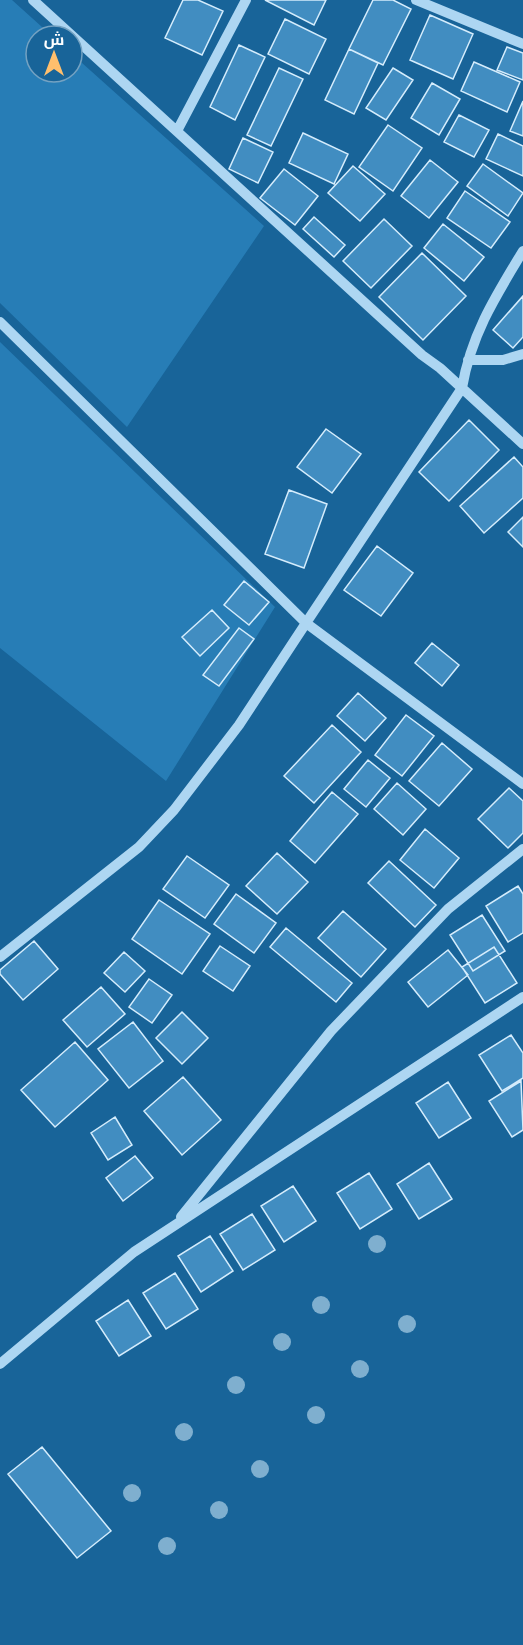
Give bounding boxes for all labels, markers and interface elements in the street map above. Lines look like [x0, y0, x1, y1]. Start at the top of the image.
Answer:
north arrow [24, 24, 84, 84]
text: ش [44, 31, 64, 51]

